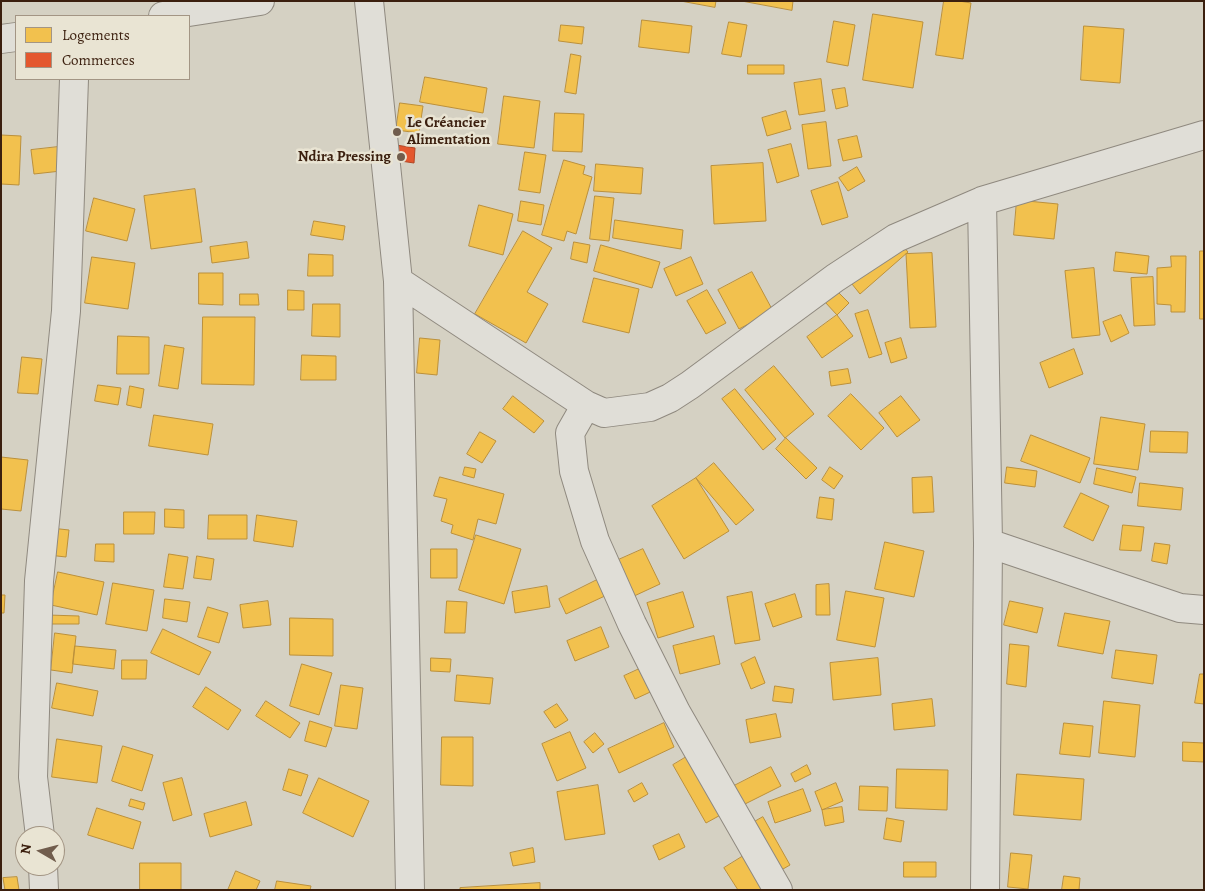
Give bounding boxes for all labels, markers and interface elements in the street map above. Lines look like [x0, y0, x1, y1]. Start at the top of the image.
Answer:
legend [15, 15, 190, 80]
text: Logements [62, 25, 130, 45]
text: Commerces [62, 50, 135, 70]
place label: Le Créancier Alimentation [407, 114, 490, 149]
marker: Le Créancier Alimentation [391, 126, 403, 138]
place label: Ndira Pressing [298, 148, 391, 166]
marker: Ndira Pressing [395, 151, 407, 163]
north arrow [15, 826, 65, 876]
text: N [16, 843, 36, 855]

